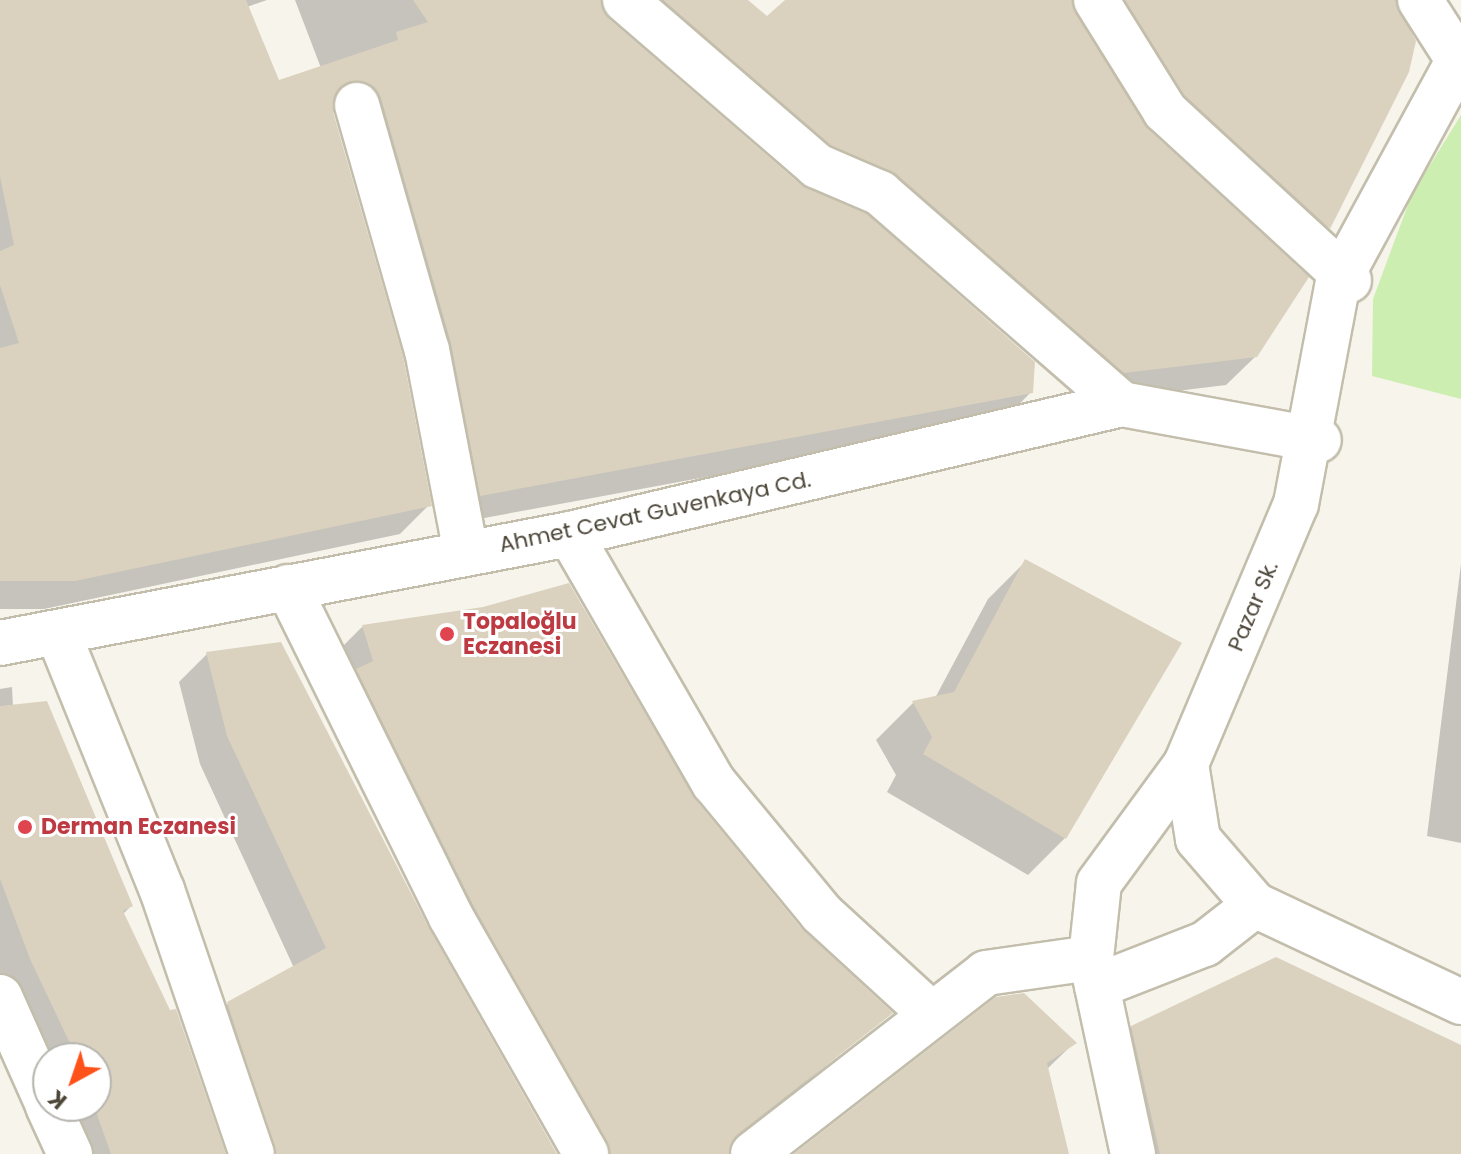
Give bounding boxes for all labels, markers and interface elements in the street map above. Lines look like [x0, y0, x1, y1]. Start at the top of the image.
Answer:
street label: Ahmet Cevat Guvenkaya Cd. [497, 466, 813, 558]
street label: Pazar Sk. [1222, 557, 1284, 655]
place label: Topaloğlu Eczanesi [463, 608, 577, 660]
marker: Topaloğlu Eczanesi [438, 625, 456, 643]
place label: Derman Eczanesi [41, 814, 236, 840]
marker: Derman Eczanesi [16, 818, 34, 836]
north arrow [32, 1042, 112, 1122]
text: K [42, 1082, 73, 1116]

